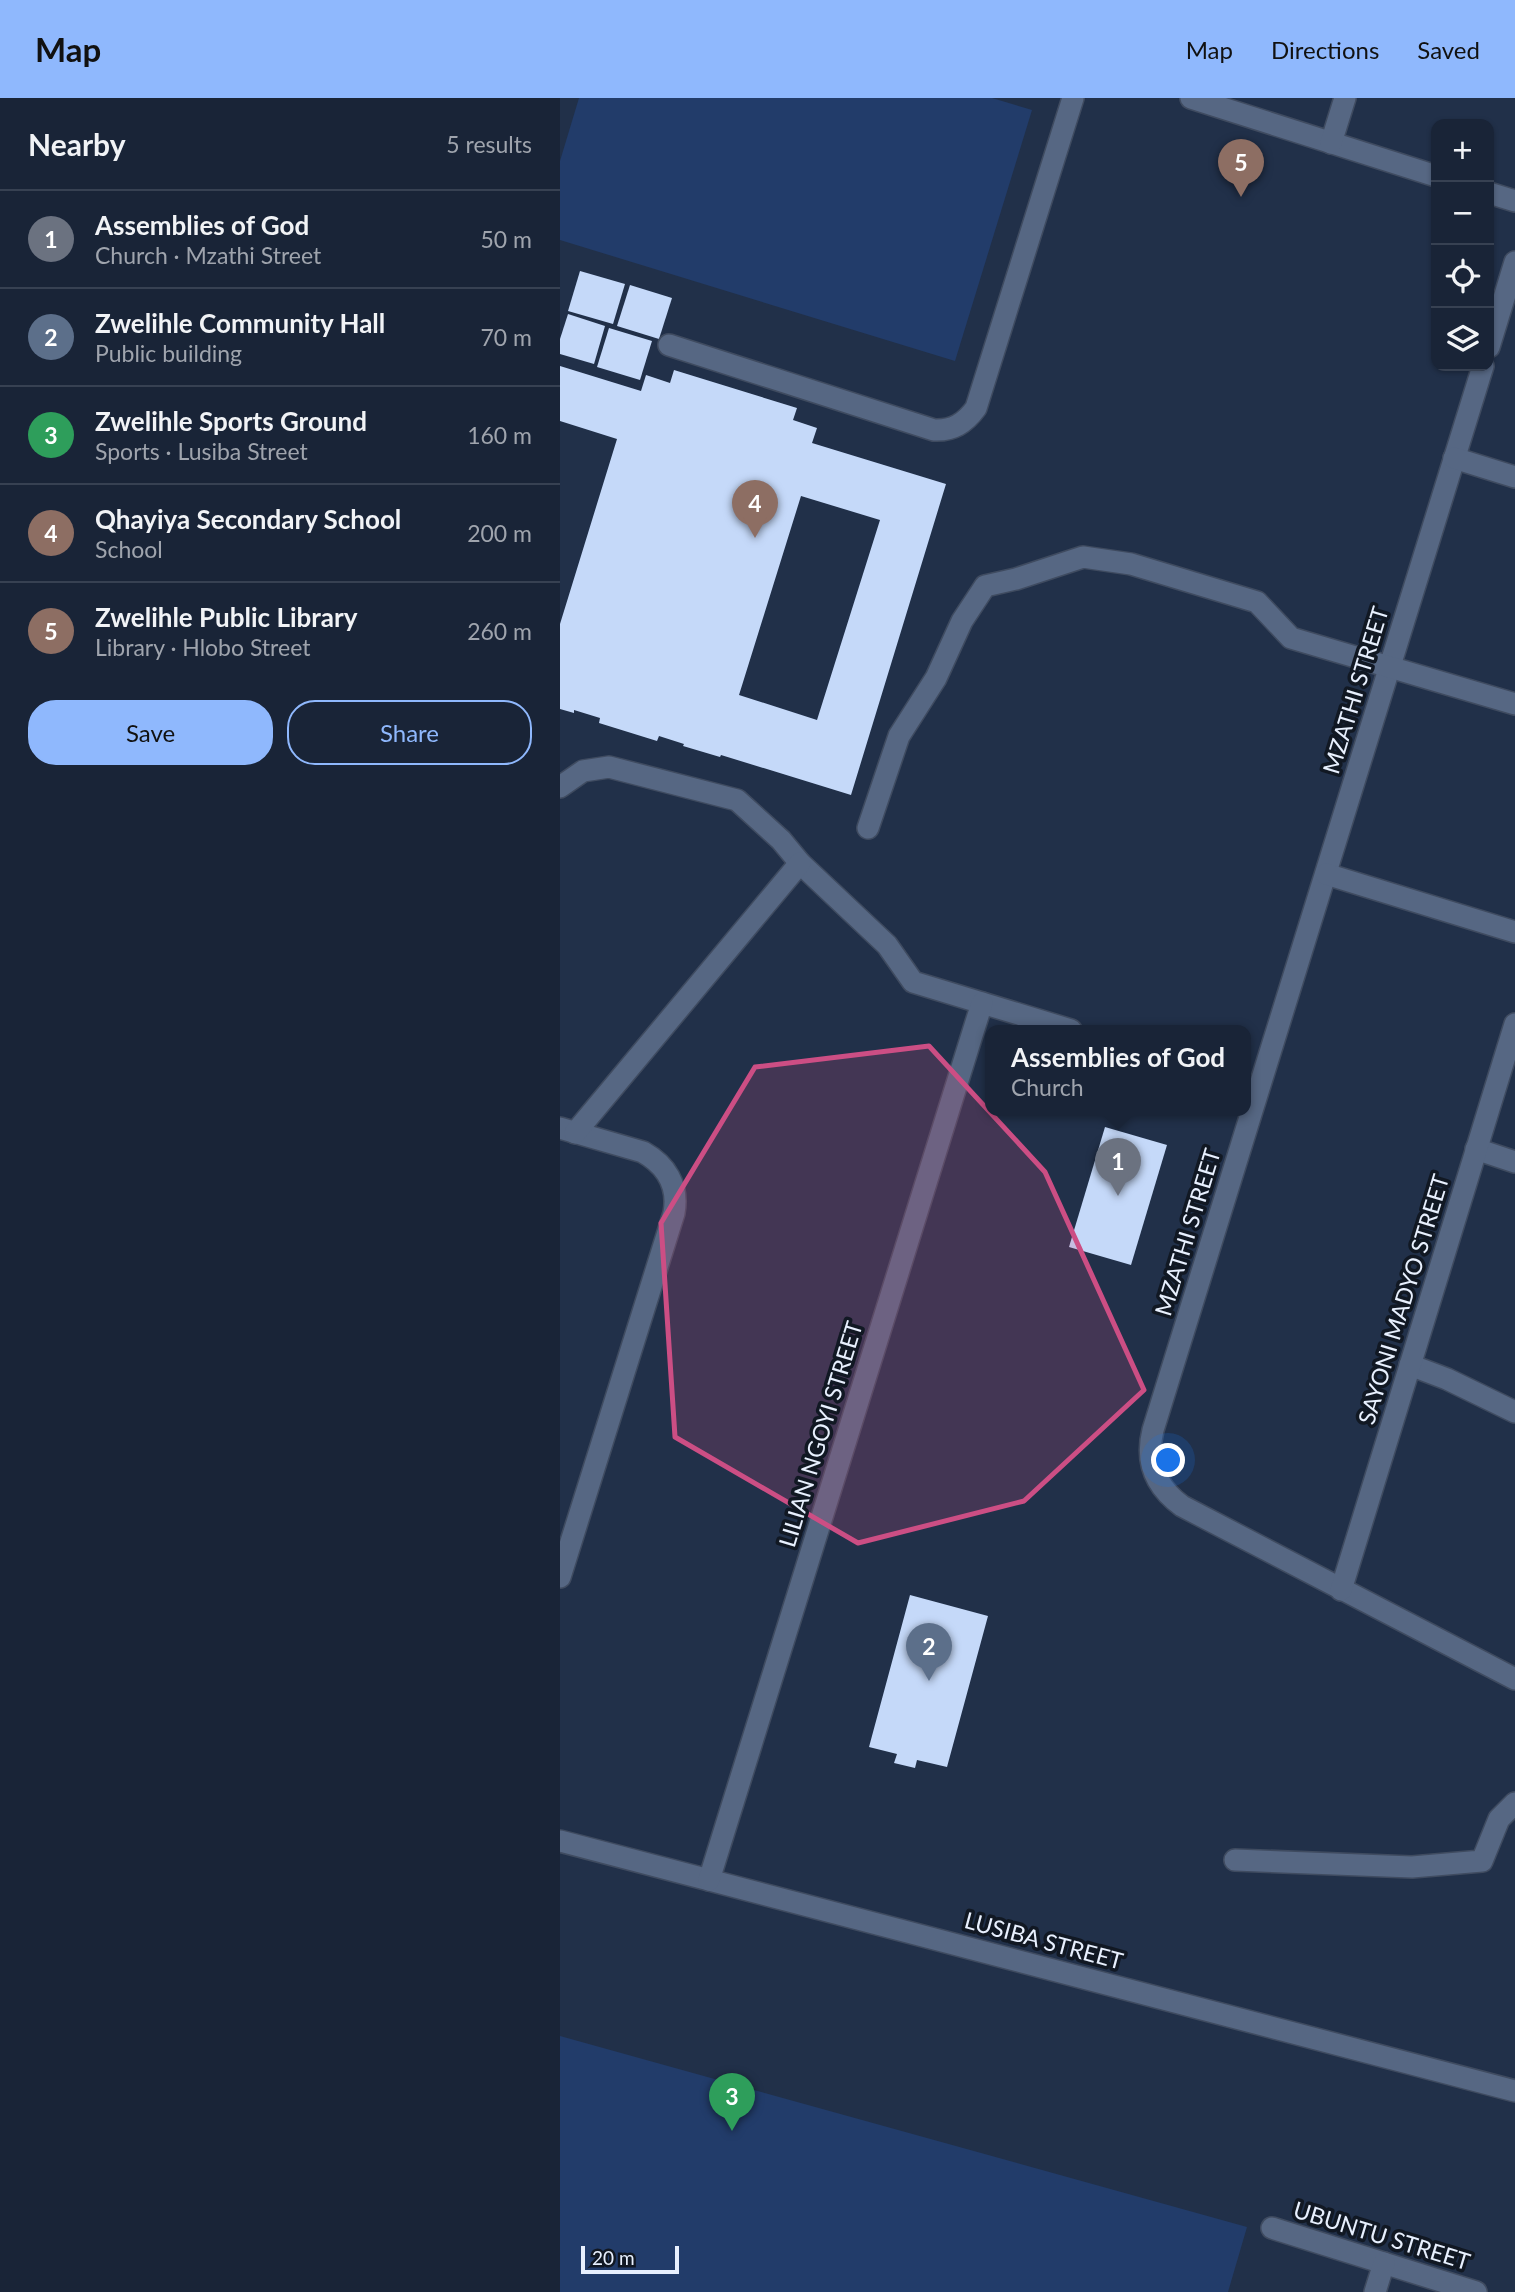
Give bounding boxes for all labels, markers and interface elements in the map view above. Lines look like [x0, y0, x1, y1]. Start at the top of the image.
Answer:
text: Map [35, 29, 101, 69]
text: Map [1186, 35, 1233, 64]
text: Directions [1271, 35, 1379, 64]
text: Saved [1417, 35, 1480, 64]
map controls [1431, 119, 1494, 371]
button: + [1431, 119, 1494, 182]
text: Nearby [28, 126, 126, 162]
text: 5 results [446, 130, 532, 158]
pin: 5 [1218, 139, 1264, 197]
button: − [1431, 182, 1494, 245]
text: Assemblies of God [95, 209, 309, 241]
text: 1 [44, 225, 58, 253]
text: 50 m [481, 225, 532, 253]
text: Church · Mzathi Street [95, 241, 321, 269]
button: locate [1431, 245, 1494, 308]
text: Zwelihle Community Hall [95, 307, 385, 339]
button: layers [1431, 308, 1494, 371]
text: 2 [44, 323, 58, 351]
text: 70 m [481, 323, 532, 351]
text: Public building [95, 339, 242, 367]
text: Zwelihle Sports Ground [95, 405, 367, 437]
text: 3 [44, 421, 58, 449]
text: 160 m [467, 421, 532, 449]
text: Sports · Lusiba Street [95, 437, 308, 465]
pin: 4 [732, 480, 778, 538]
text: Qhayiya Secondary School [95, 503, 401, 535]
text: 4 [44, 519, 58, 547]
text: 200 m [467, 519, 532, 547]
text: School [95, 535, 163, 563]
text: Zwelihle Public Library [95, 601, 357, 633]
street label: MZATHI STREET [1316, 603, 1394, 777]
text: 5 [44, 617, 58, 645]
text: 260 m [467, 617, 532, 645]
text: Library · Hlobo Street [95, 633, 310, 661]
button: Save [28, 700, 273, 765]
button: Share [287, 700, 532, 765]
popup [985, 1025, 1251, 1116]
text: Assemblies of God [1011, 1041, 1225, 1073]
text: Church [1011, 1073, 1084, 1101]
pin: 1 [1095, 1138, 1141, 1196]
street label: MZATHI STREET [1148, 1145, 1226, 1319]
street label: SAYONI MADYO STREET [1352, 1170, 1454, 1427]
street label: LILIAN NGOYI STREET [772, 1317, 868, 1550]
your location [1151, 1443, 1185, 1477]
pin: 2 [906, 1623, 952, 1681]
street label: LUSIBA STREET [962, 1905, 1127, 1975]
pin: 3 [709, 2073, 755, 2131]
street label: UBUNTU STREET [1290, 2195, 1474, 2275]
scale bar [581, 2243, 679, 2275]
text: 20 m [592, 2246, 635, 2269]

